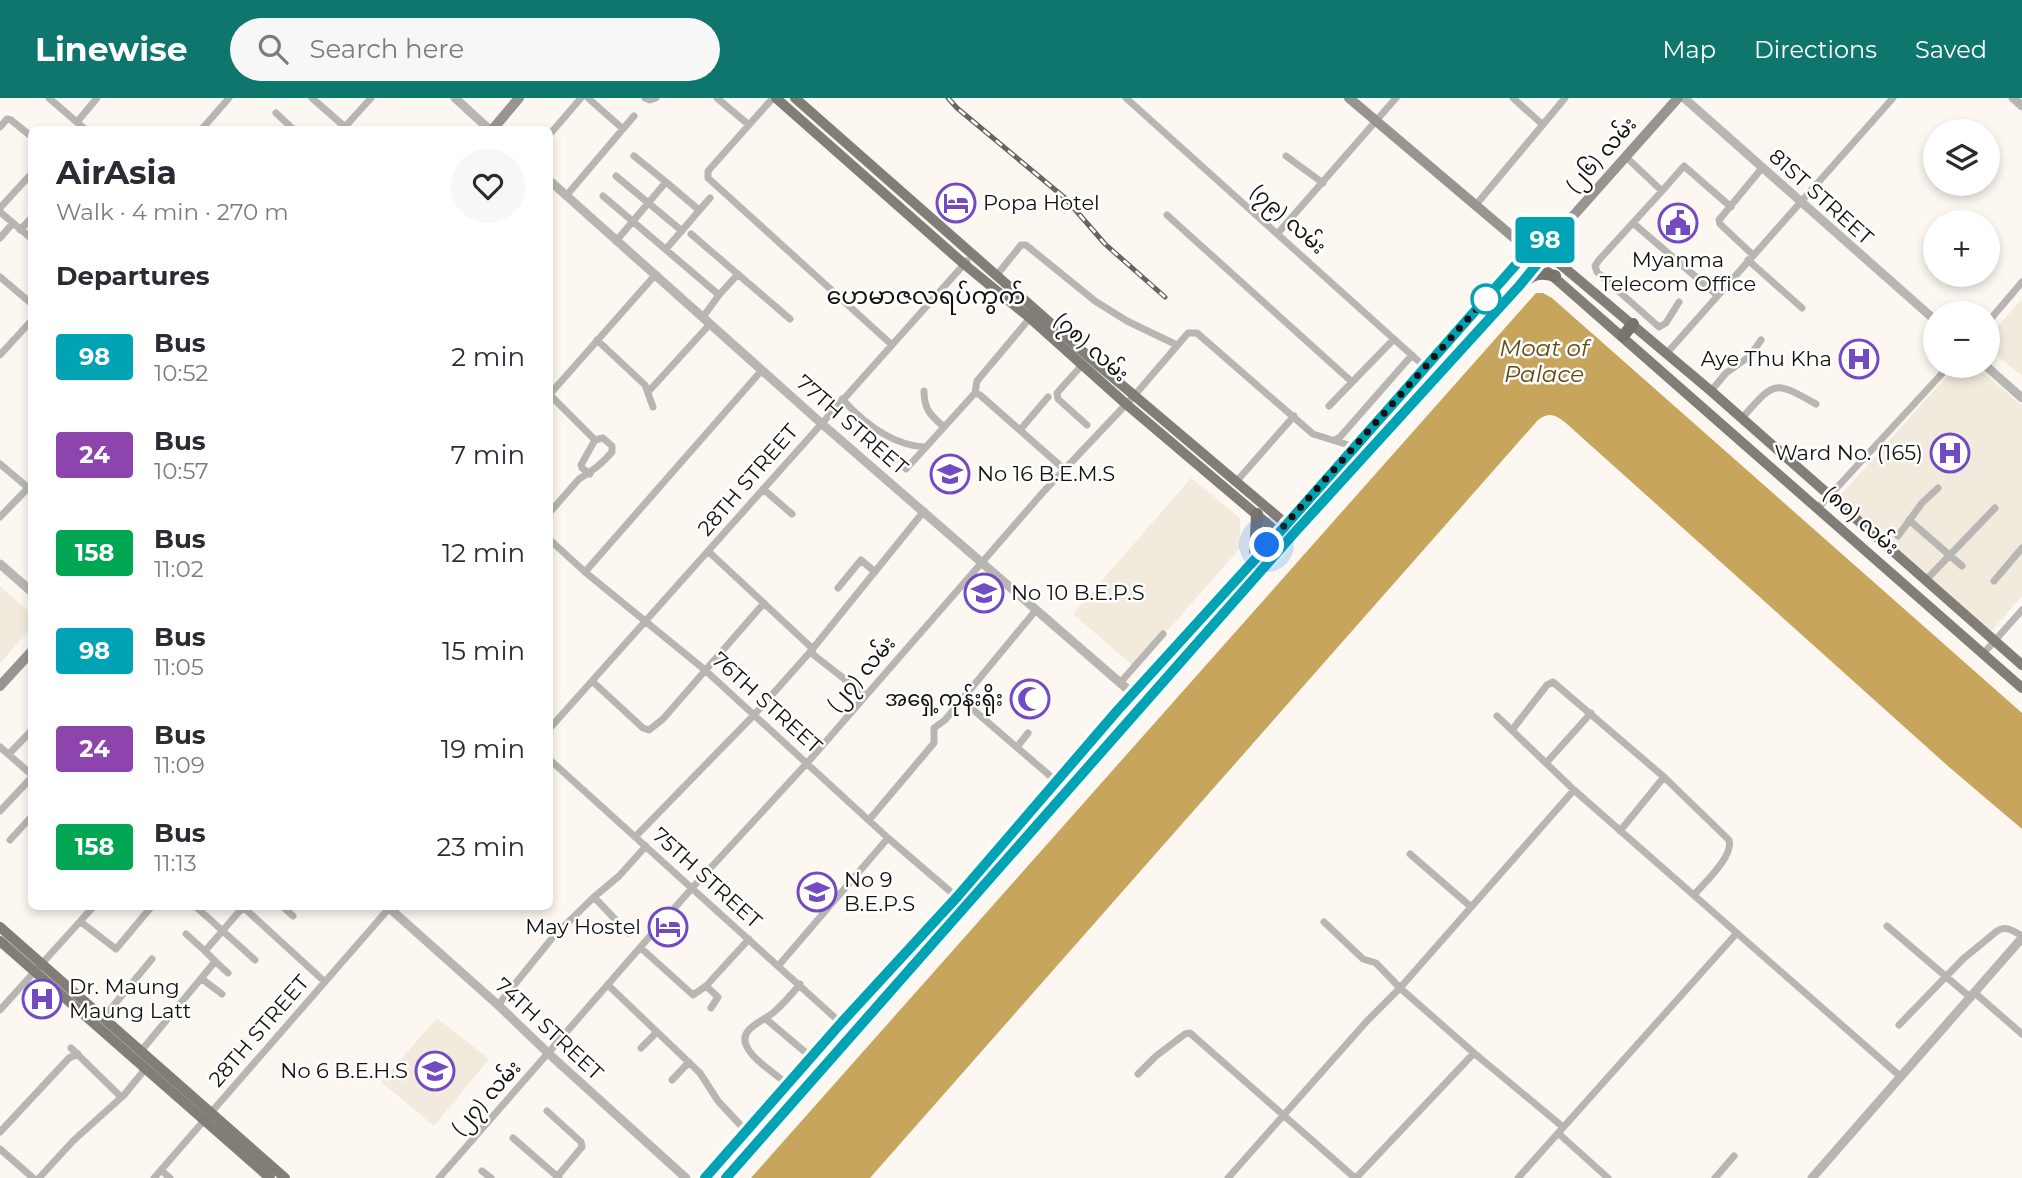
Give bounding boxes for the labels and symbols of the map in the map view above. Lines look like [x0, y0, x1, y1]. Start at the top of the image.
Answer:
street label: (၂၆) လမ်း [1558, 109, 1645, 201]
street label: 81ST STREET [1764, 143, 1879, 250]
street label: (၇၉) လမ်း [1242, 176, 1333, 263]
hotel icon: Popa Hotel [935, 182, 977, 224]
place label: Popa Hotel [983, 190, 1100, 215]
public building icon: Myanma Telecom Office [1657, 202, 1699, 244]
line badge: 98 [1514, 217, 1576, 263]
place label: Myanma Telecom Office [1600, 247, 1756, 296]
district label: ဟေမာဇလရပ်ကွက် [826, 280, 1026, 315]
unlabelled marker [1471, 284, 1501, 314]
street label: (၇၈) လမ်း [1046, 304, 1136, 390]
water label: Moat of Palace [1499, 334, 1592, 388]
hospital icon: Aye Thu Kha [1838, 338, 1880, 380]
place label: Aye Thu Kha [1701, 346, 1832, 371]
street label: 77TH STREET [791, 369, 913, 480]
street label: 28TH STREET [692, 419, 803, 541]
hospital icon: Ward No. (165) [1929, 432, 1971, 474]
place label: Ward No. (165) [1774, 440, 1923, 465]
school or university icon: No 16 B.E.M.S [929, 453, 971, 495]
place label: No 16 B.E.M.S [977, 461, 1115, 486]
street label: (၈၀) လမ်း [1818, 478, 1906, 559]
your location [1249, 527, 1284, 562]
school or university icon: No 10 B.E.P.S [963, 572, 1005, 614]
place label: No 10 B.E.P.S [1011, 580, 1145, 605]
street label: (၂၇) လမ်း [819, 629, 904, 720]
street label: 76TH STREET [707, 647, 827, 759]
mosque icon: အရှေ့ကုန်းရိုး [1009, 678, 1051, 720]
place label: အရှေ့ကုန်းရိုး [885, 683, 1003, 716]
street label: 75TH STREET [648, 822, 767, 933]
place label: No 9 B.E.P.S [844, 867, 915, 916]
school or university icon: No 9 B.E.P.S [796, 871, 838, 913]
hotel icon: May Hostel [647, 906, 689, 948]
place label: May Hostel [525, 914, 641, 939]
street label: 28TH STREET [203, 970, 314, 1092]
street label: 74TH STREET [490, 972, 609, 1085]
place label: Dr. Maung Maung Latt [69, 974, 191, 1023]
hospital icon: Dr. Maung Maung Latt [21, 978, 63, 1020]
school or university icon: No 6 B.E.H.S [414, 1050, 456, 1092]
street label: (၂၇) လမ်း [443, 1053, 529, 1144]
place label: No 6 B.E.H.S [280, 1058, 408, 1083]

